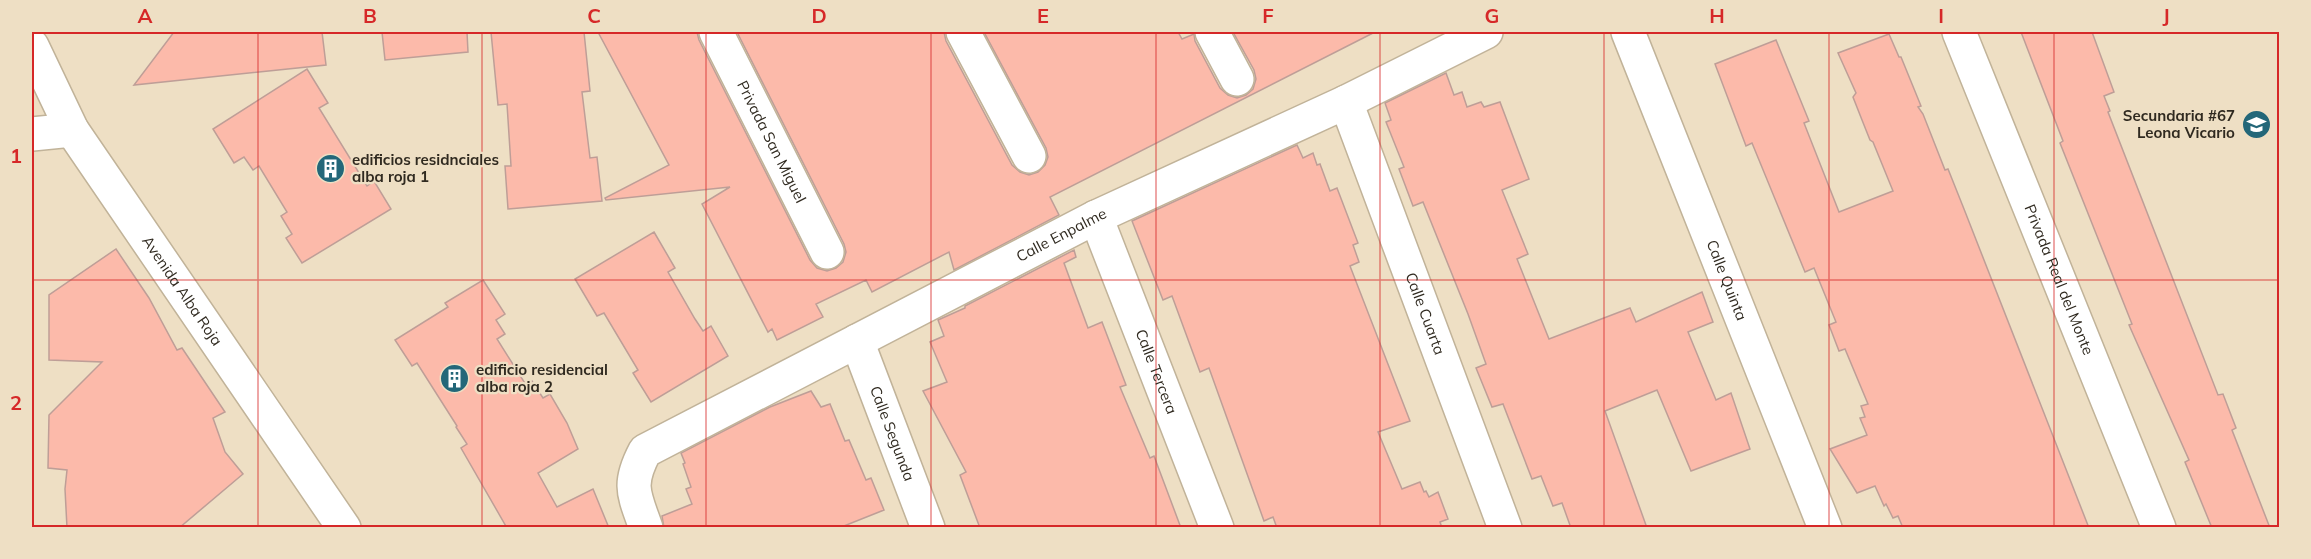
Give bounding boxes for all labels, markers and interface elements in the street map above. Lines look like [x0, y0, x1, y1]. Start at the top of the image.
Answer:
text: A [138, 3, 153, 28]
text: B [363, 3, 377, 28]
text: C [587, 3, 601, 28]
text: D [811, 3, 827, 28]
text: E [1037, 3, 1049, 28]
text: F [1262, 3, 1274, 28]
text: G [1485, 3, 1499, 28]
text: H [1709, 3, 1725, 28]
text: I [1938, 3, 1944, 28]
text: J [2162, 3, 2170, 28]
street label: Privada San Miguel [733, 77, 811, 206]
place label: Secundaria #67 Leona Vicario [2123, 106, 2235, 142]
school or university icon: Secundaria #67 Leona Vicario [2240, 109, 2272, 141]
text: 1 [10, 143, 22, 168]
place label: edificios residnciales alba roja 1 [352, 150, 499, 186]
building icon: edificios residnciales alba roja 1 [315, 153, 347, 185]
street label: Privada Real del Monte [2020, 201, 2098, 357]
street label: Calle Enpalme [1013, 204, 1109, 266]
street label: Avenida Alba Roja [138, 232, 227, 349]
street label: Calle Quinta [1702, 237, 1752, 323]
street label: Calle Cuarta [1402, 270, 1449, 357]
street label: Calle Tercera [1132, 326, 1182, 417]
place label: edificio residencial alba roja 2 [476, 360, 608, 396]
building icon: edificio residencial alba roja 2 [439, 363, 471, 395]
street label: Calle Segunda [866, 383, 919, 484]
text: 2 [10, 390, 22, 415]

